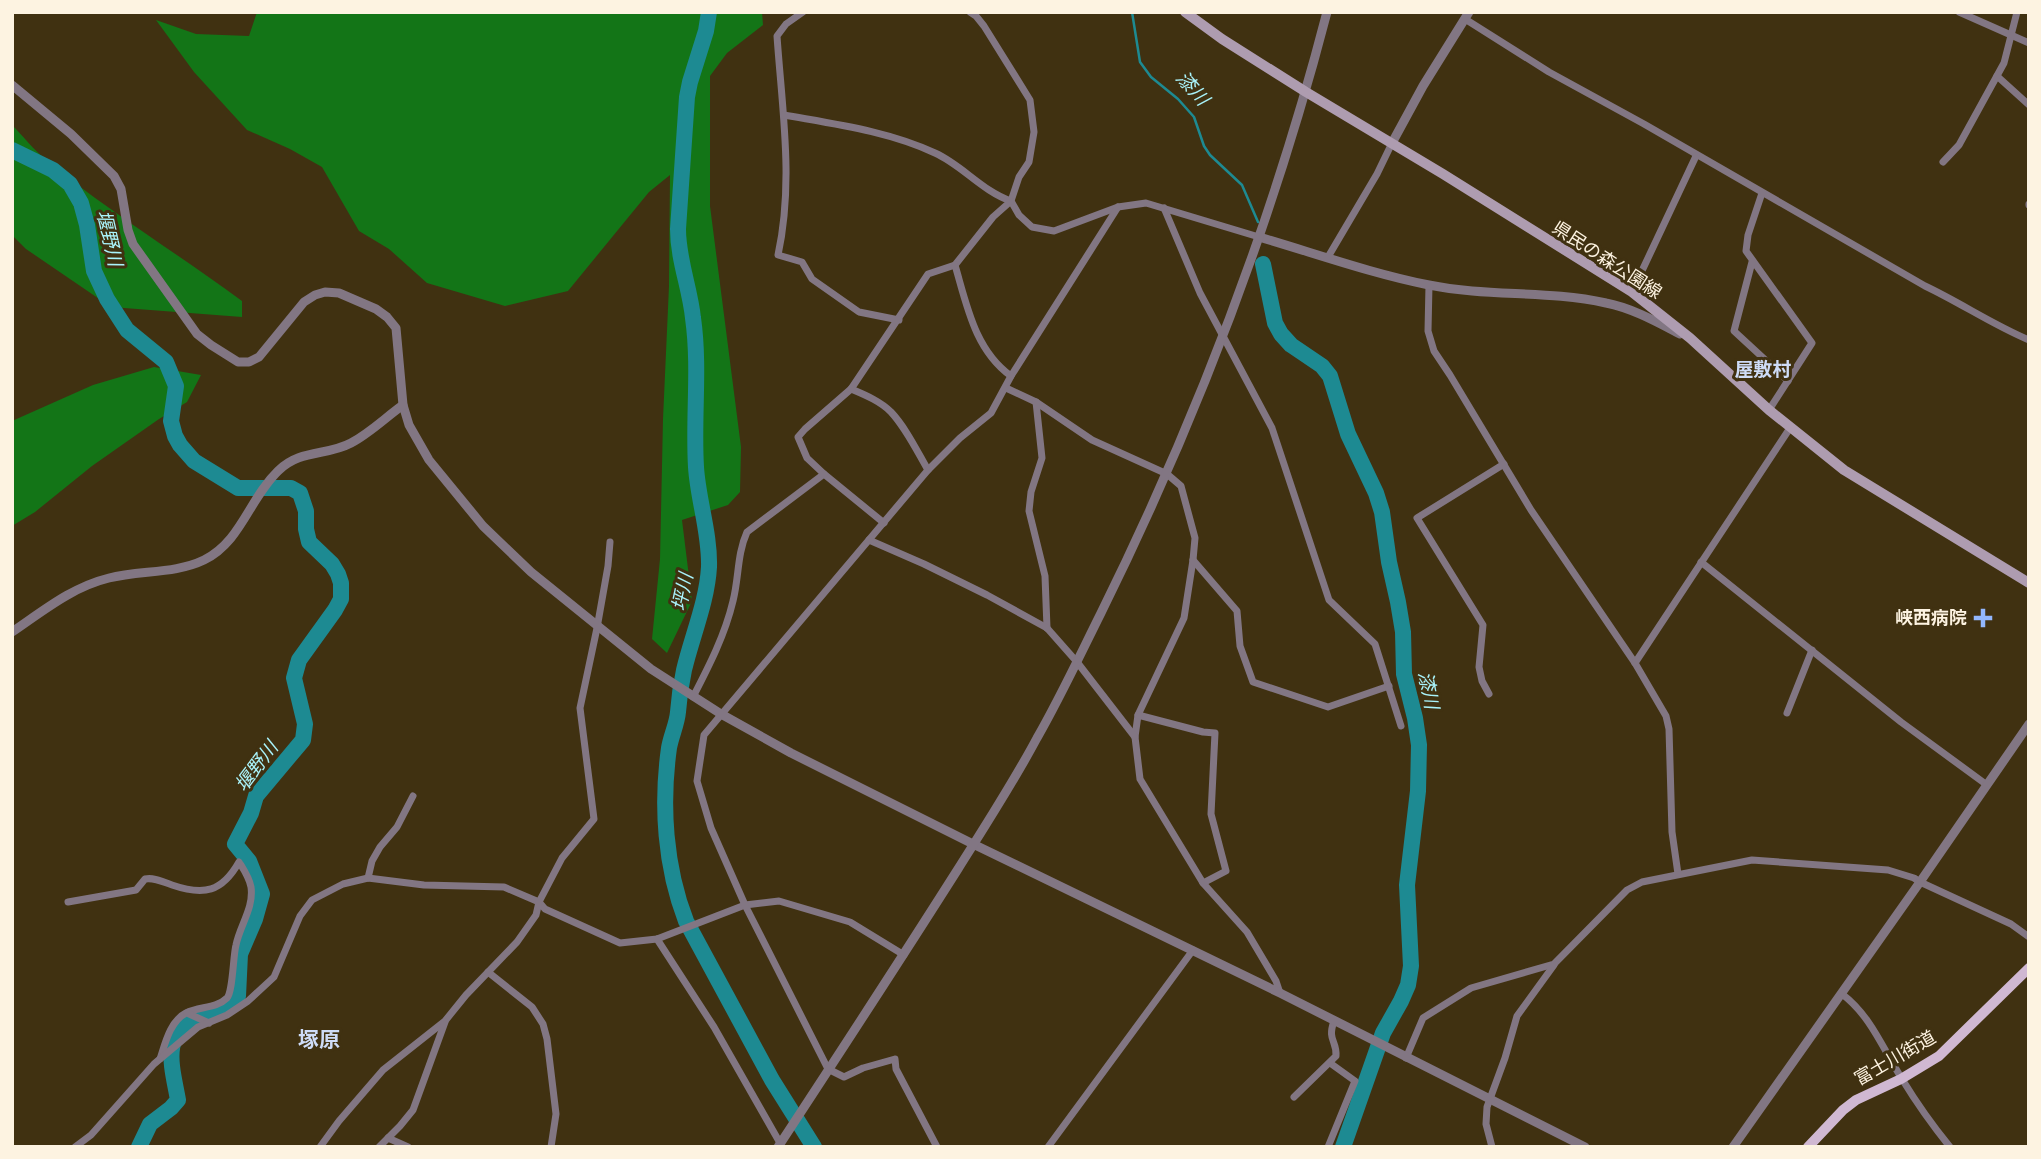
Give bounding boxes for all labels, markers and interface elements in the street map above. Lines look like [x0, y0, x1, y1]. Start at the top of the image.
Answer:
water label: 漆川 [1171, 67, 1214, 112]
water label: 堰野川 [92, 208, 127, 270]
street label: 県民の森公園線 [1548, 216, 1666, 304]
district label: 屋敷村 [1734, 359, 1792, 381]
water label: 坪川 [668, 569, 698, 613]
place label: 峡西病院 [1895, 607, 1967, 629]
marker: 峡西病院 [1973, 608, 1993, 628]
water label: 漆川 [1414, 669, 1443, 713]
water label: 堰野川 [231, 736, 284, 796]
street label: 富士川街道 [1851, 1026, 1939, 1090]
district label: 塚原 [298, 1028, 340, 1053]

